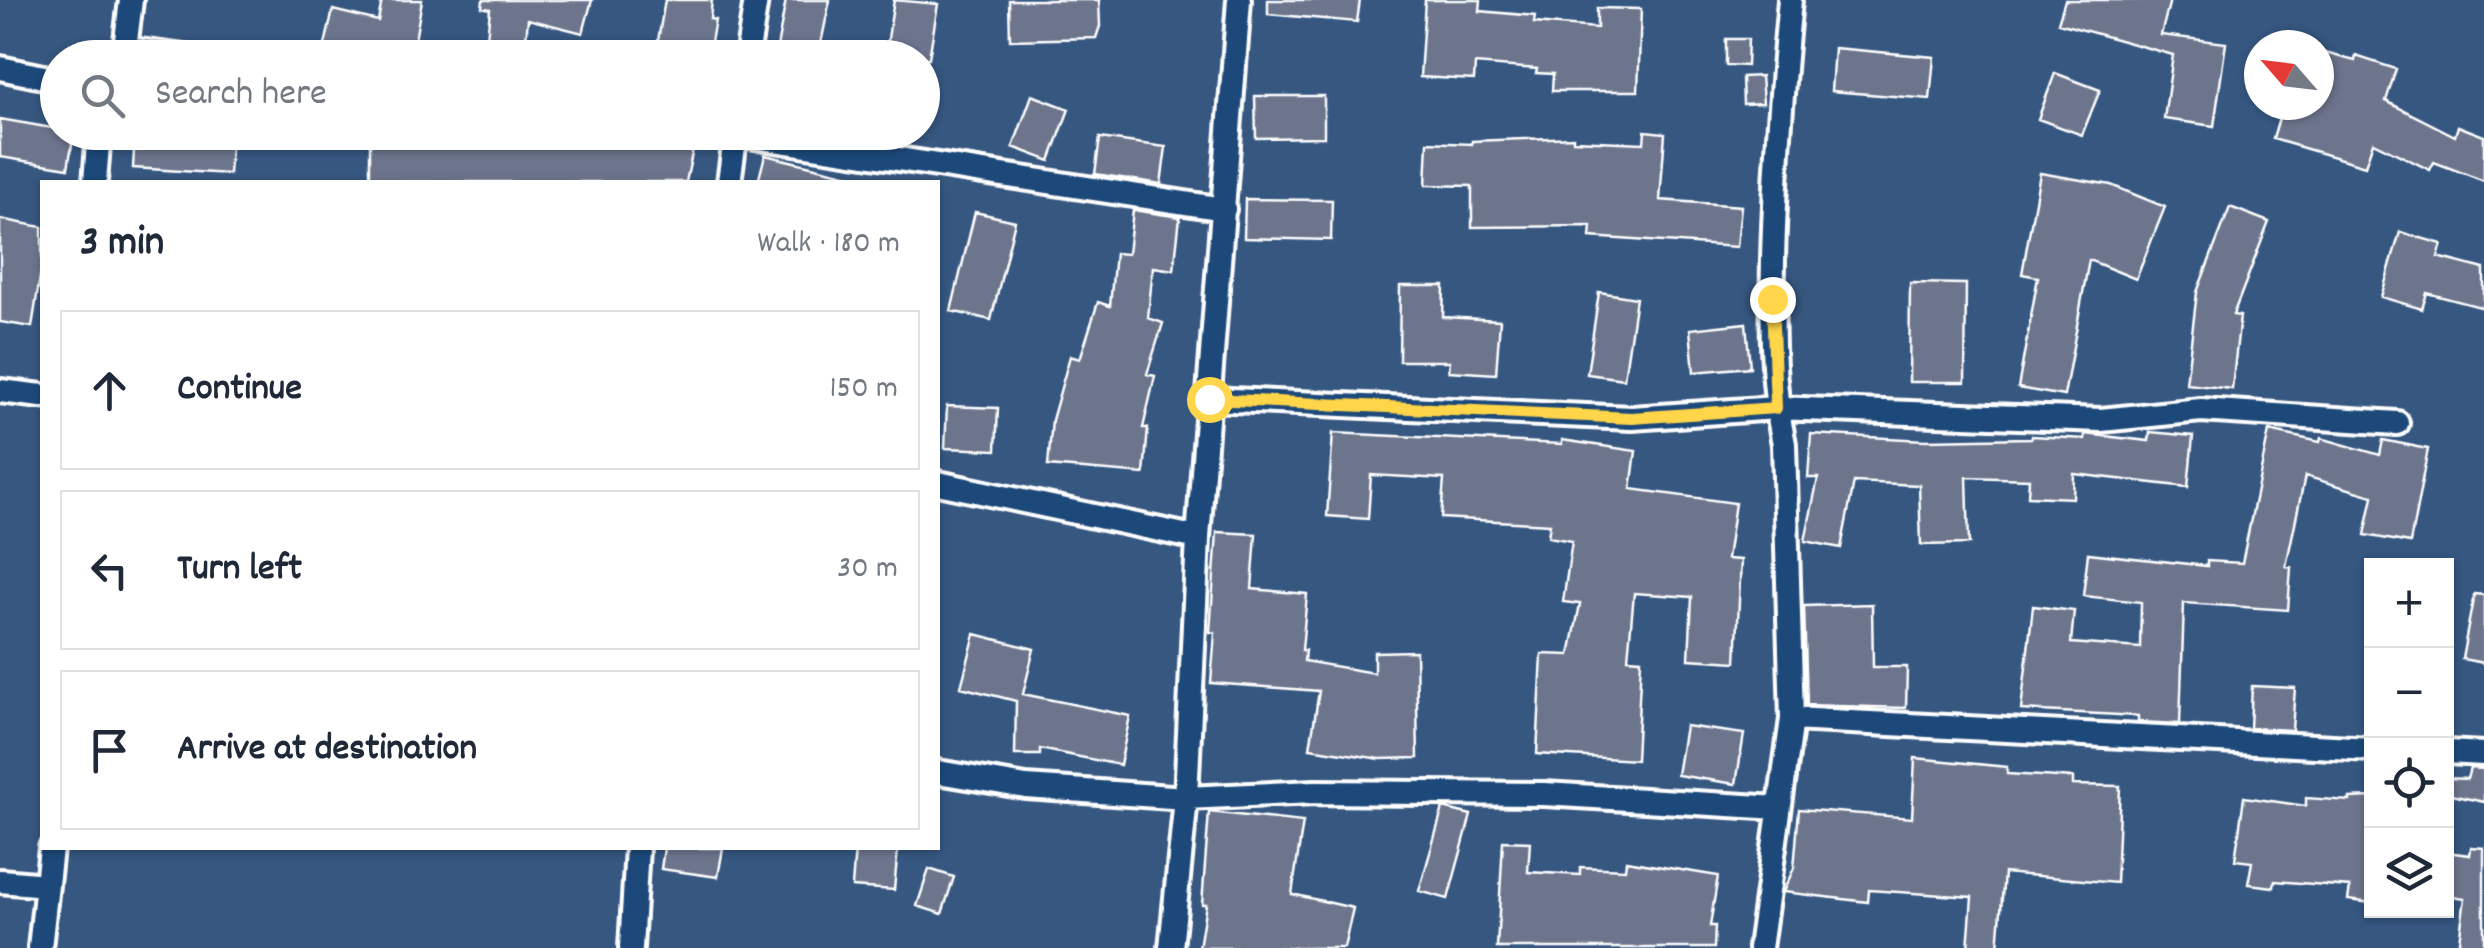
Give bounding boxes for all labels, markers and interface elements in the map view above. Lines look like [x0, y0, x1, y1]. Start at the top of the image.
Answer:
north arrow [2244, 30, 2334, 120]
search box [40, 40, 940, 150]
icon: search [75, 68, 130, 123]
text: Search here [155, 68, 327, 123]
text: 3 min [80, 215, 164, 275]
text: Walk · 180 m [757, 222, 900, 268]
route end [1750, 277, 1796, 323]
icon: ahead [82, 363, 137, 418]
text: Continue [177, 363, 302, 418]
text: 150 m [829, 367, 898, 413]
route start [1187, 377, 1233, 423]
icon: left [82, 543, 137, 598]
text: Turn left [177, 543, 302, 598]
text: 30 m [837, 547, 898, 593]
map controls [2364, 558, 2454, 918]
button: + [2364, 558, 2454, 648]
button: − [2364, 648, 2454, 738]
icon: arrive [82, 723, 137, 778]
text: Arrive at destination [177, 723, 477, 778]
button: locate [2364, 738, 2454, 828]
button: layers [2364, 828, 2454, 918]

